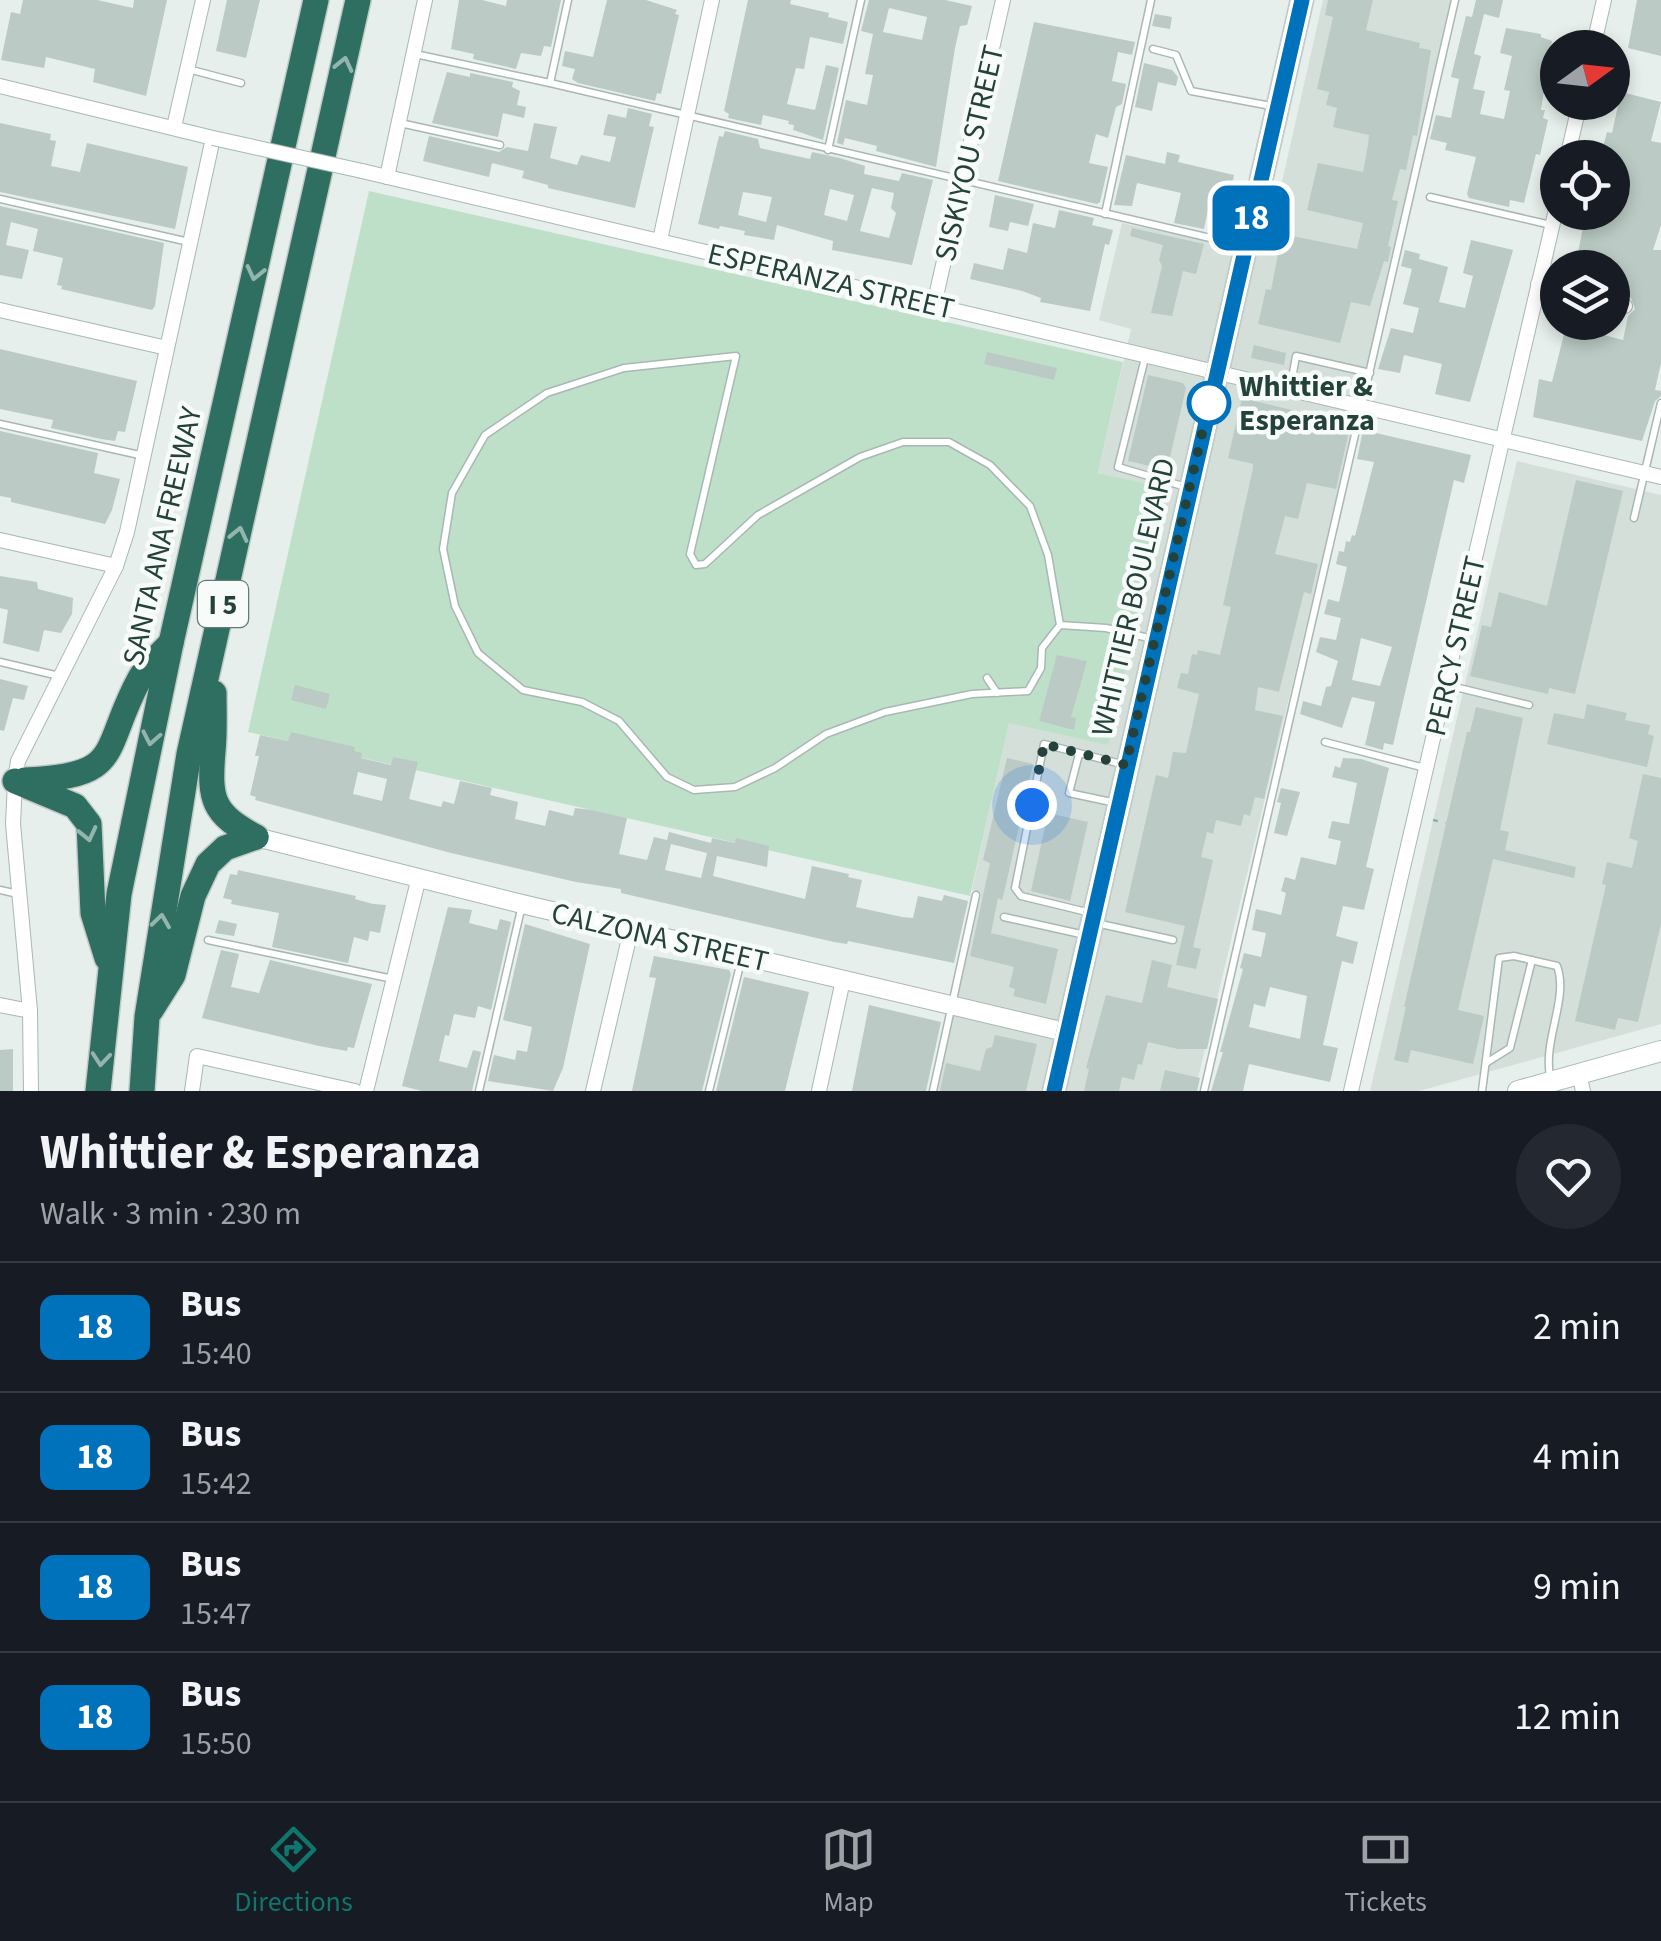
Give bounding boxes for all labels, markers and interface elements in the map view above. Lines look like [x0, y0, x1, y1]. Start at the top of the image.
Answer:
north arrow [1540, 30, 1630, 120]
map controls [1540, 30, 1630, 340]
street label: SISKIYOU STREET [924, 41, 1015, 265]
one-way arrow [332, 56, 353, 73]
button: locate [1540, 140, 1630, 230]
line badge: 18 [1206, 186, 1296, 250]
text: 18 [1233, 193, 1269, 243]
street label: ESPERANZA STREET [703, 232, 958, 331]
button: layers [1540, 250, 1630, 340]
one-way arrow [246, 264, 267, 281]
place label: Whittier & Esperanza [1239, 365, 1375, 442]
marker: Whittier & Esperanza [1188, 382, 1230, 424]
street label: SANTA ANA FREEWAY [112, 402, 213, 670]
street label: WHITTIER BOULEVARD [1081, 454, 1186, 740]
one-way arrow [227, 525, 248, 542]
street label: PERCY STREET [1414, 552, 1497, 740]
road number: I 5 [198, 581, 248, 627]
one-way arrow [142, 729, 163, 746]
your location [1007, 780, 1057, 830]
one-way arrow [76, 825, 97, 842]
street label: CALZONA STREET [547, 892, 773, 983]
one-way arrow [150, 912, 171, 929]
one-way arrow [90, 1051, 112, 1067]
text: Whittier & Esperanza [40, 1119, 481, 1187]
button: heart [1516, 1124, 1621, 1229]
text: Walk · 3 min · 230 m [40, 1191, 301, 1237]
text: Bus [180, 1277, 241, 1331]
text: 2 min [1533, 1300, 1621, 1354]
text: 18 [77, 1302, 113, 1352]
text: 15:40 [180, 1331, 252, 1377]
text: Bus [180, 1407, 241, 1461]
text: 4 min [1533, 1430, 1621, 1484]
text: 18 [77, 1432, 113, 1482]
text: 15:42 [180, 1461, 252, 1507]
text: Bus [180, 1537, 241, 1591]
text: 9 min [1533, 1560, 1621, 1614]
text: 18 [77, 1562, 113, 1612]
text: 15:47 [180, 1591, 252, 1637]
text: Bus [180, 1667, 241, 1721]
text: 12 min [1514, 1690, 1621, 1744]
text: 18 [77, 1692, 113, 1742]
text: 15:50 [180, 1721, 252, 1767]
tab: Directions [234, 1822, 353, 1922]
tab: Map [821, 1822, 876, 1922]
tab: Tickets [1344, 1822, 1427, 1922]

